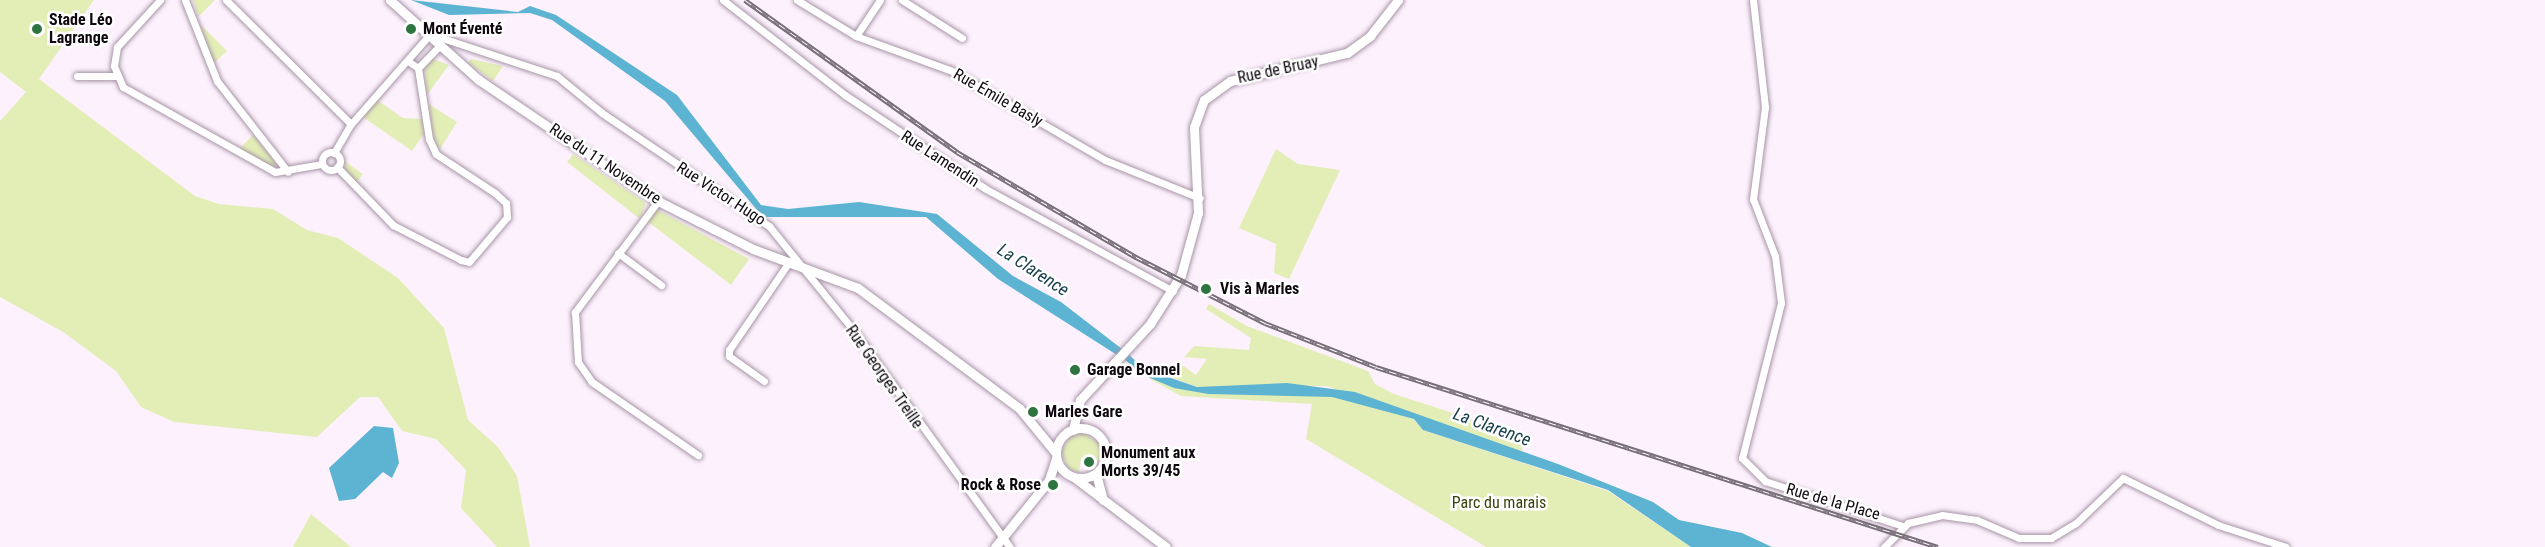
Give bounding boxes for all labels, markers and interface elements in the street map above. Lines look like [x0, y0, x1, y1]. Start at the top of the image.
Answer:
place label: Stade Léo Lagrange [49, 10, 113, 48]
place label: Mont Éventé [423, 19, 502, 39]
marker: Stade Léo Lagrange [30, 22, 44, 36]
marker: Mont Éventé [404, 22, 418, 36]
street label: Rue de Bruay [1236, 52, 1320, 88]
street label: Rue Émile Basly [950, 65, 1046, 131]
street label: Rue du 11 Novembre [546, 120, 664, 208]
street label: Rue Lamendin [897, 127, 983, 191]
street label: Rue Victor Hugo [673, 158, 769, 230]
water label: La Clarence [993, 239, 1073, 301]
place label: Vis à Marles [1220, 279, 1299, 299]
marker: Vis à Marles [1197, 280, 1215, 298]
street label: Rue Georges Treille [841, 322, 927, 432]
place label: Garage Bonnel [1087, 360, 1180, 380]
marker: Garage Bonnel [1068, 363, 1082, 377]
place label: Marles Gare [1045, 402, 1122, 422]
water label: La Clarence [1450, 403, 1534, 451]
marker: Marles Gare [1026, 405, 1040, 419]
place label: Monument aux Morts 39/45 [1101, 443, 1195, 481]
marker: Monument aux Morts 39/45 [1082, 455, 1096, 469]
place label: Rock & Rose [961, 475, 1041, 495]
marker: Rock & Rose [1046, 478, 1060, 492]
street label: Rue de la Place [1784, 479, 1882, 525]
park label: Parc du marais [1452, 493, 1546, 513]

